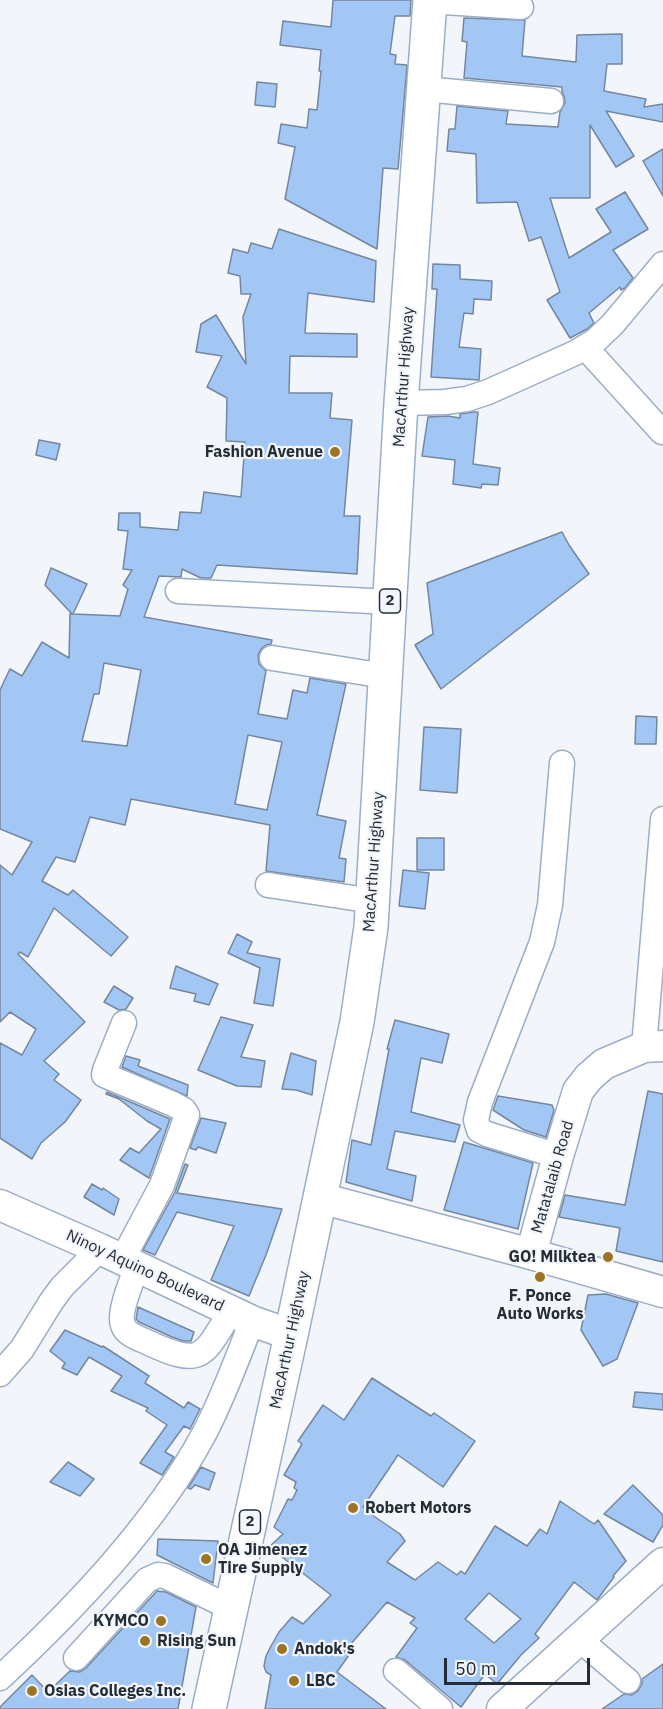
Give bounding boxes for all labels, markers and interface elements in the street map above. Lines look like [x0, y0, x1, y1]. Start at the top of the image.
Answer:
street label: MacArthur Highway [390, 306, 418, 448]
place label: Fashion Avenue [205, 442, 323, 462]
marker: Fashion Avenue [328, 445, 342, 459]
road number: 2 [380, 589, 400, 613]
street label: MacArthur Highway [360, 791, 388, 933]
street label: Matatalaib Road [528, 1118, 578, 1236]
street label: Ninoy Aquino Boulevard [63, 1226, 227, 1316]
place label: GO! Milktea [508, 1247, 596, 1267]
marker: GO! Milktea [601, 1250, 615, 1264]
street label: MacArthur Highway [266, 1269, 314, 1411]
marker: F. Ponce Auto Works [533, 1270, 547, 1284]
place label: F. Ponce Auto Works [496, 1286, 584, 1324]
place label: Robert Motors [365, 1498, 471, 1518]
marker: Robert Motors [346, 1501, 360, 1515]
road number: 2 [240, 1510, 260, 1534]
place label: OA Jimenez Tire Supply [218, 1540, 307, 1578]
marker: OA Jimenez Tire Supply [199, 1552, 213, 1566]
place label: KYMCO [93, 1611, 149, 1631]
marker: KYMCO [154, 1614, 168, 1628]
place label: Rising Sun [157, 1631, 236, 1651]
marker: Rising Sun [138, 1634, 152, 1648]
place label: Andok's [294, 1639, 355, 1659]
marker: Andok's [275, 1642, 289, 1656]
scale bar [447, 1646, 592, 1684]
text: 50 m [455, 1657, 497, 1680]
place label: LBC [306, 1671, 336, 1691]
marker: LBC [287, 1674, 301, 1688]
place label: Osias Colleges Inc. [44, 1681, 186, 1701]
marker: Osias Colleges Inc. [25, 1684, 39, 1698]

